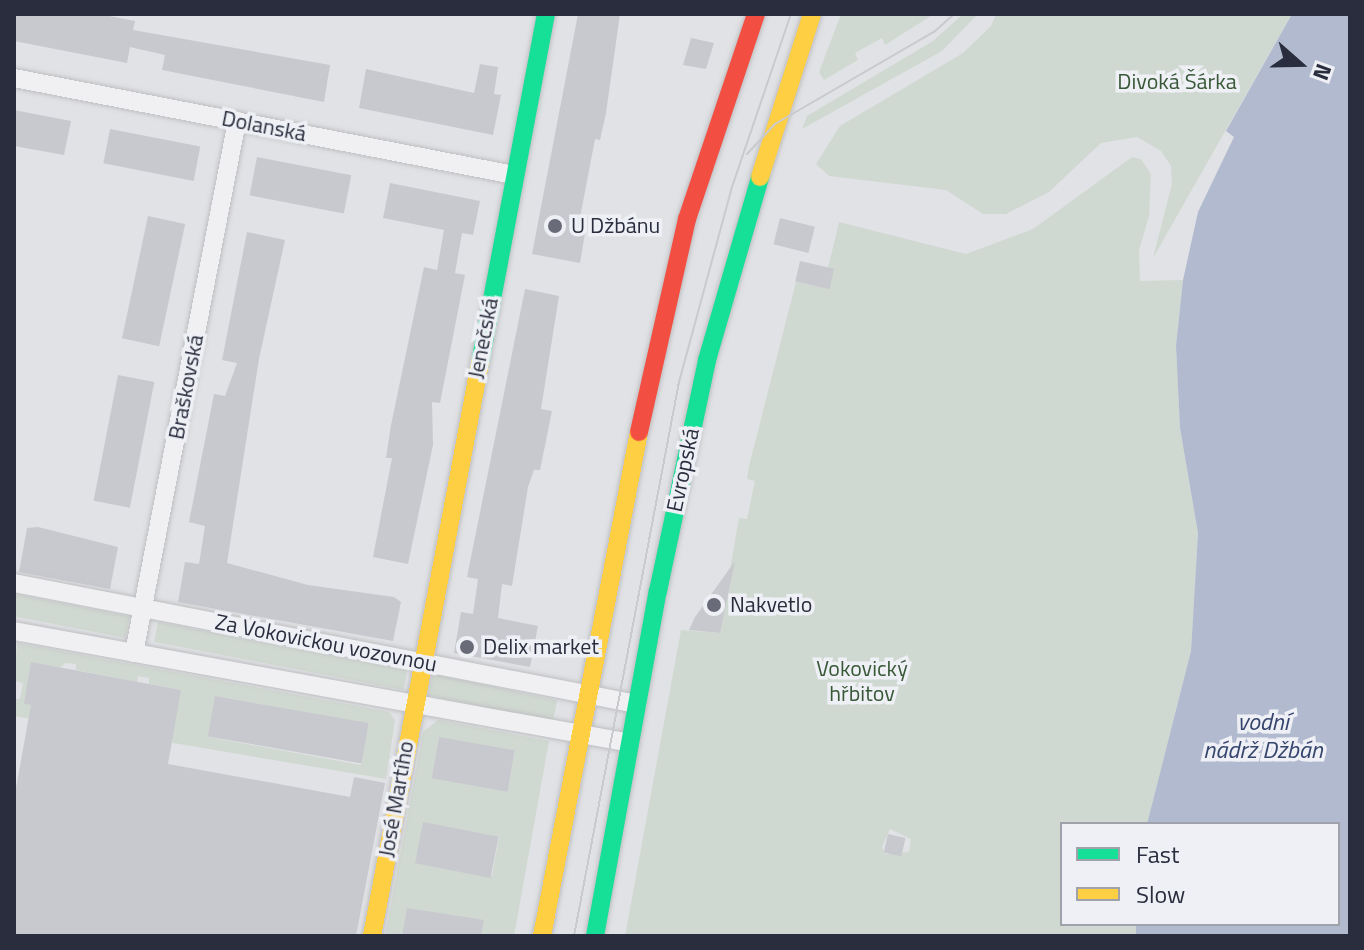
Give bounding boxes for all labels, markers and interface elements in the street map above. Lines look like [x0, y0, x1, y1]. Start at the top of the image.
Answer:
north arrow [1260, 24, 1340, 104]
text: N [1304, 59, 1341, 85]
park label: Divoká Šárka [1117, 69, 1237, 95]
street label: Dolanská [220, 105, 308, 147]
place label: U Džbánu [571, 213, 660, 239]
marker: U Džbánu [546, 217, 564, 235]
street label: Jenečská [462, 295, 504, 381]
street label: Braškovská [163, 332, 209, 442]
street label: Evropská [661, 426, 705, 514]
place label: Nakvetlo [730, 592, 812, 618]
marker: Nakvetlo [705, 596, 723, 614]
street label: Za Vokovickou vozovnou [213, 609, 439, 677]
place label: Delix market [483, 634, 599, 660]
marker: Delix market [458, 638, 476, 656]
park label: Vokovický hřbitov [816, 655, 908, 706]
water label: vodní nádrž Džbán [1203, 708, 1323, 764]
street label: José Martího [373, 739, 419, 859]
legend [1060, 822, 1340, 926]
text: Fast [1136, 836, 1179, 872]
text: Slow [1136, 876, 1185, 912]

